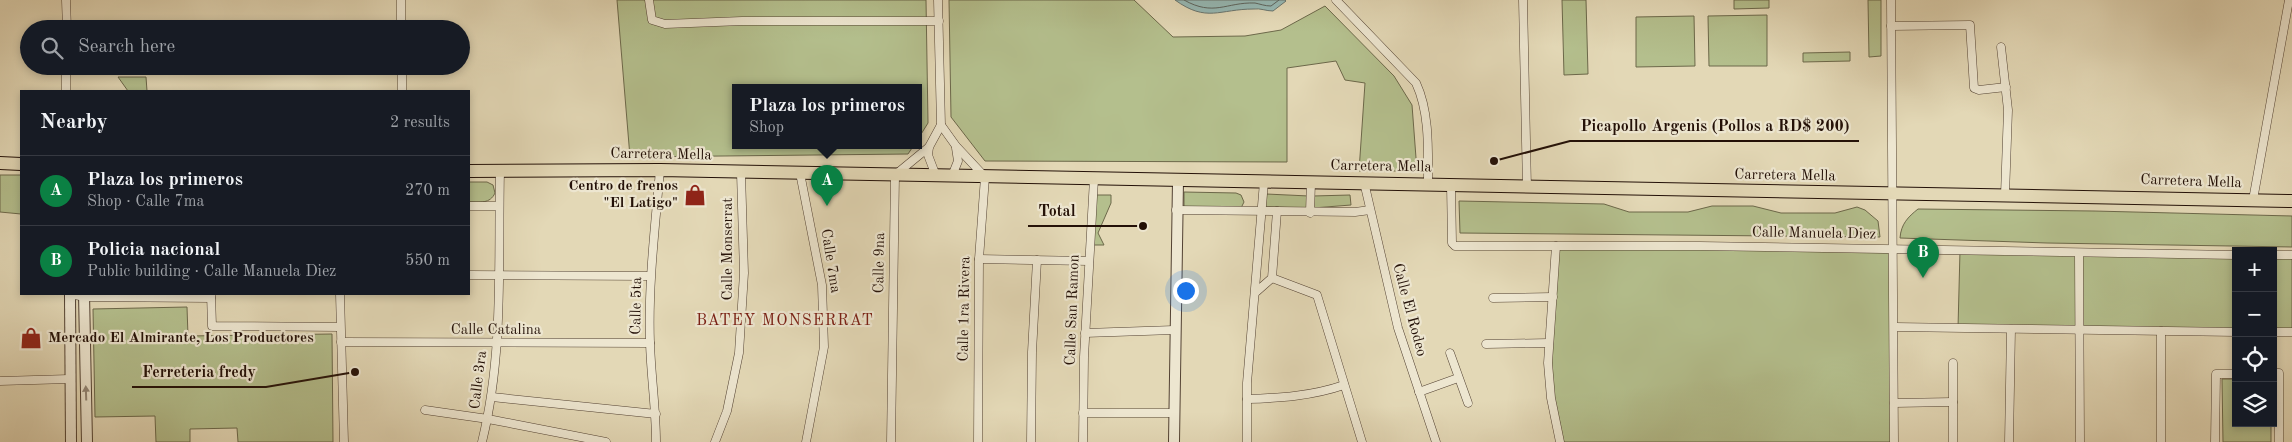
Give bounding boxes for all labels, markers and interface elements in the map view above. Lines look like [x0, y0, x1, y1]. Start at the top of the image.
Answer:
search box [20, 20, 470, 75]
icon: search [38, 34, 66, 62]
text: Search here [78, 38, 175, 57]
popup [732, 84, 922, 149]
text: Plaza los primeros [749, 97, 905, 116]
callout: Picapollo Argenis (Pollos a RD$ 200) [1570, 110, 1859, 141]
text: Nearby [40, 112, 108, 133]
text: 2 results [390, 115, 450, 131]
text: Picapollo Argenis (Pollos a RD$ 200) [1580, 117, 1850, 135]
text: Shop [749, 120, 784, 136]
street label: Carretera Mella [610, 147, 712, 163]
street label: Carretera Mella [1330, 159, 1432, 175]
pin: A [811, 165, 843, 206]
street label: Carretera Mella [1734, 168, 1836, 184]
text: Plaza los primeros [87, 171, 243, 190]
street label: Carretera Mella [2140, 173, 2243, 191]
place label: Centro de frenos "El Latigo" [568, 179, 678, 211]
shop icon: Centro de frenos "El Latigo" [682, 182, 708, 208]
text: A [50, 183, 62, 199]
text: 270 m [405, 183, 450, 199]
text: Shop · Calle 7ma [87, 194, 204, 210]
callout: Total [1028, 195, 1085, 226]
street label: Calle Monserrat [721, 197, 736, 301]
text: Total [1038, 204, 1076, 220]
street label: Calle Manuela Diez [1752, 225, 1876, 243]
street label: Calle 7ma [818, 228, 843, 295]
street label: Calle 9na [872, 232, 888, 294]
pin: B [1907, 237, 1939, 278]
text: Policia nacional [87, 241, 220, 260]
map controls [2232, 247, 2277, 427]
button: + [2232, 247, 2277, 292]
text: B [50, 253, 62, 269]
text: 550 m [405, 253, 450, 269]
street label: Calle San Ramon [1064, 254, 1082, 366]
street label: Calle 1ra Rivera [957, 255, 973, 362]
street label: Calle El Rodeo [1389, 262, 1429, 358]
text: Public building · Calle Manuela Diez [87, 264, 336, 280]
street label: Calle 5ta [629, 276, 645, 335]
your location [1173, 278, 1199, 304]
button: − [2232, 292, 2277, 337]
district label: BATEY MONSERRAT [696, 313, 874, 329]
street label: Calle Catalina [451, 323, 542, 338]
shop icon: Mercado El Almirante, Los Productores [18, 325, 44, 351]
place label: Mercado El Almirante, Los Productores [48, 331, 314, 346]
button: locate [2232, 337, 2277, 382]
street label: Calle 3ra [468, 349, 490, 410]
callout: Ferreteria fredy [132, 356, 266, 387]
text: Ferreteria fredy [142, 365, 256, 381]
button: layers [2232, 382, 2277, 427]
one-way arrow [82, 385, 90, 401]

